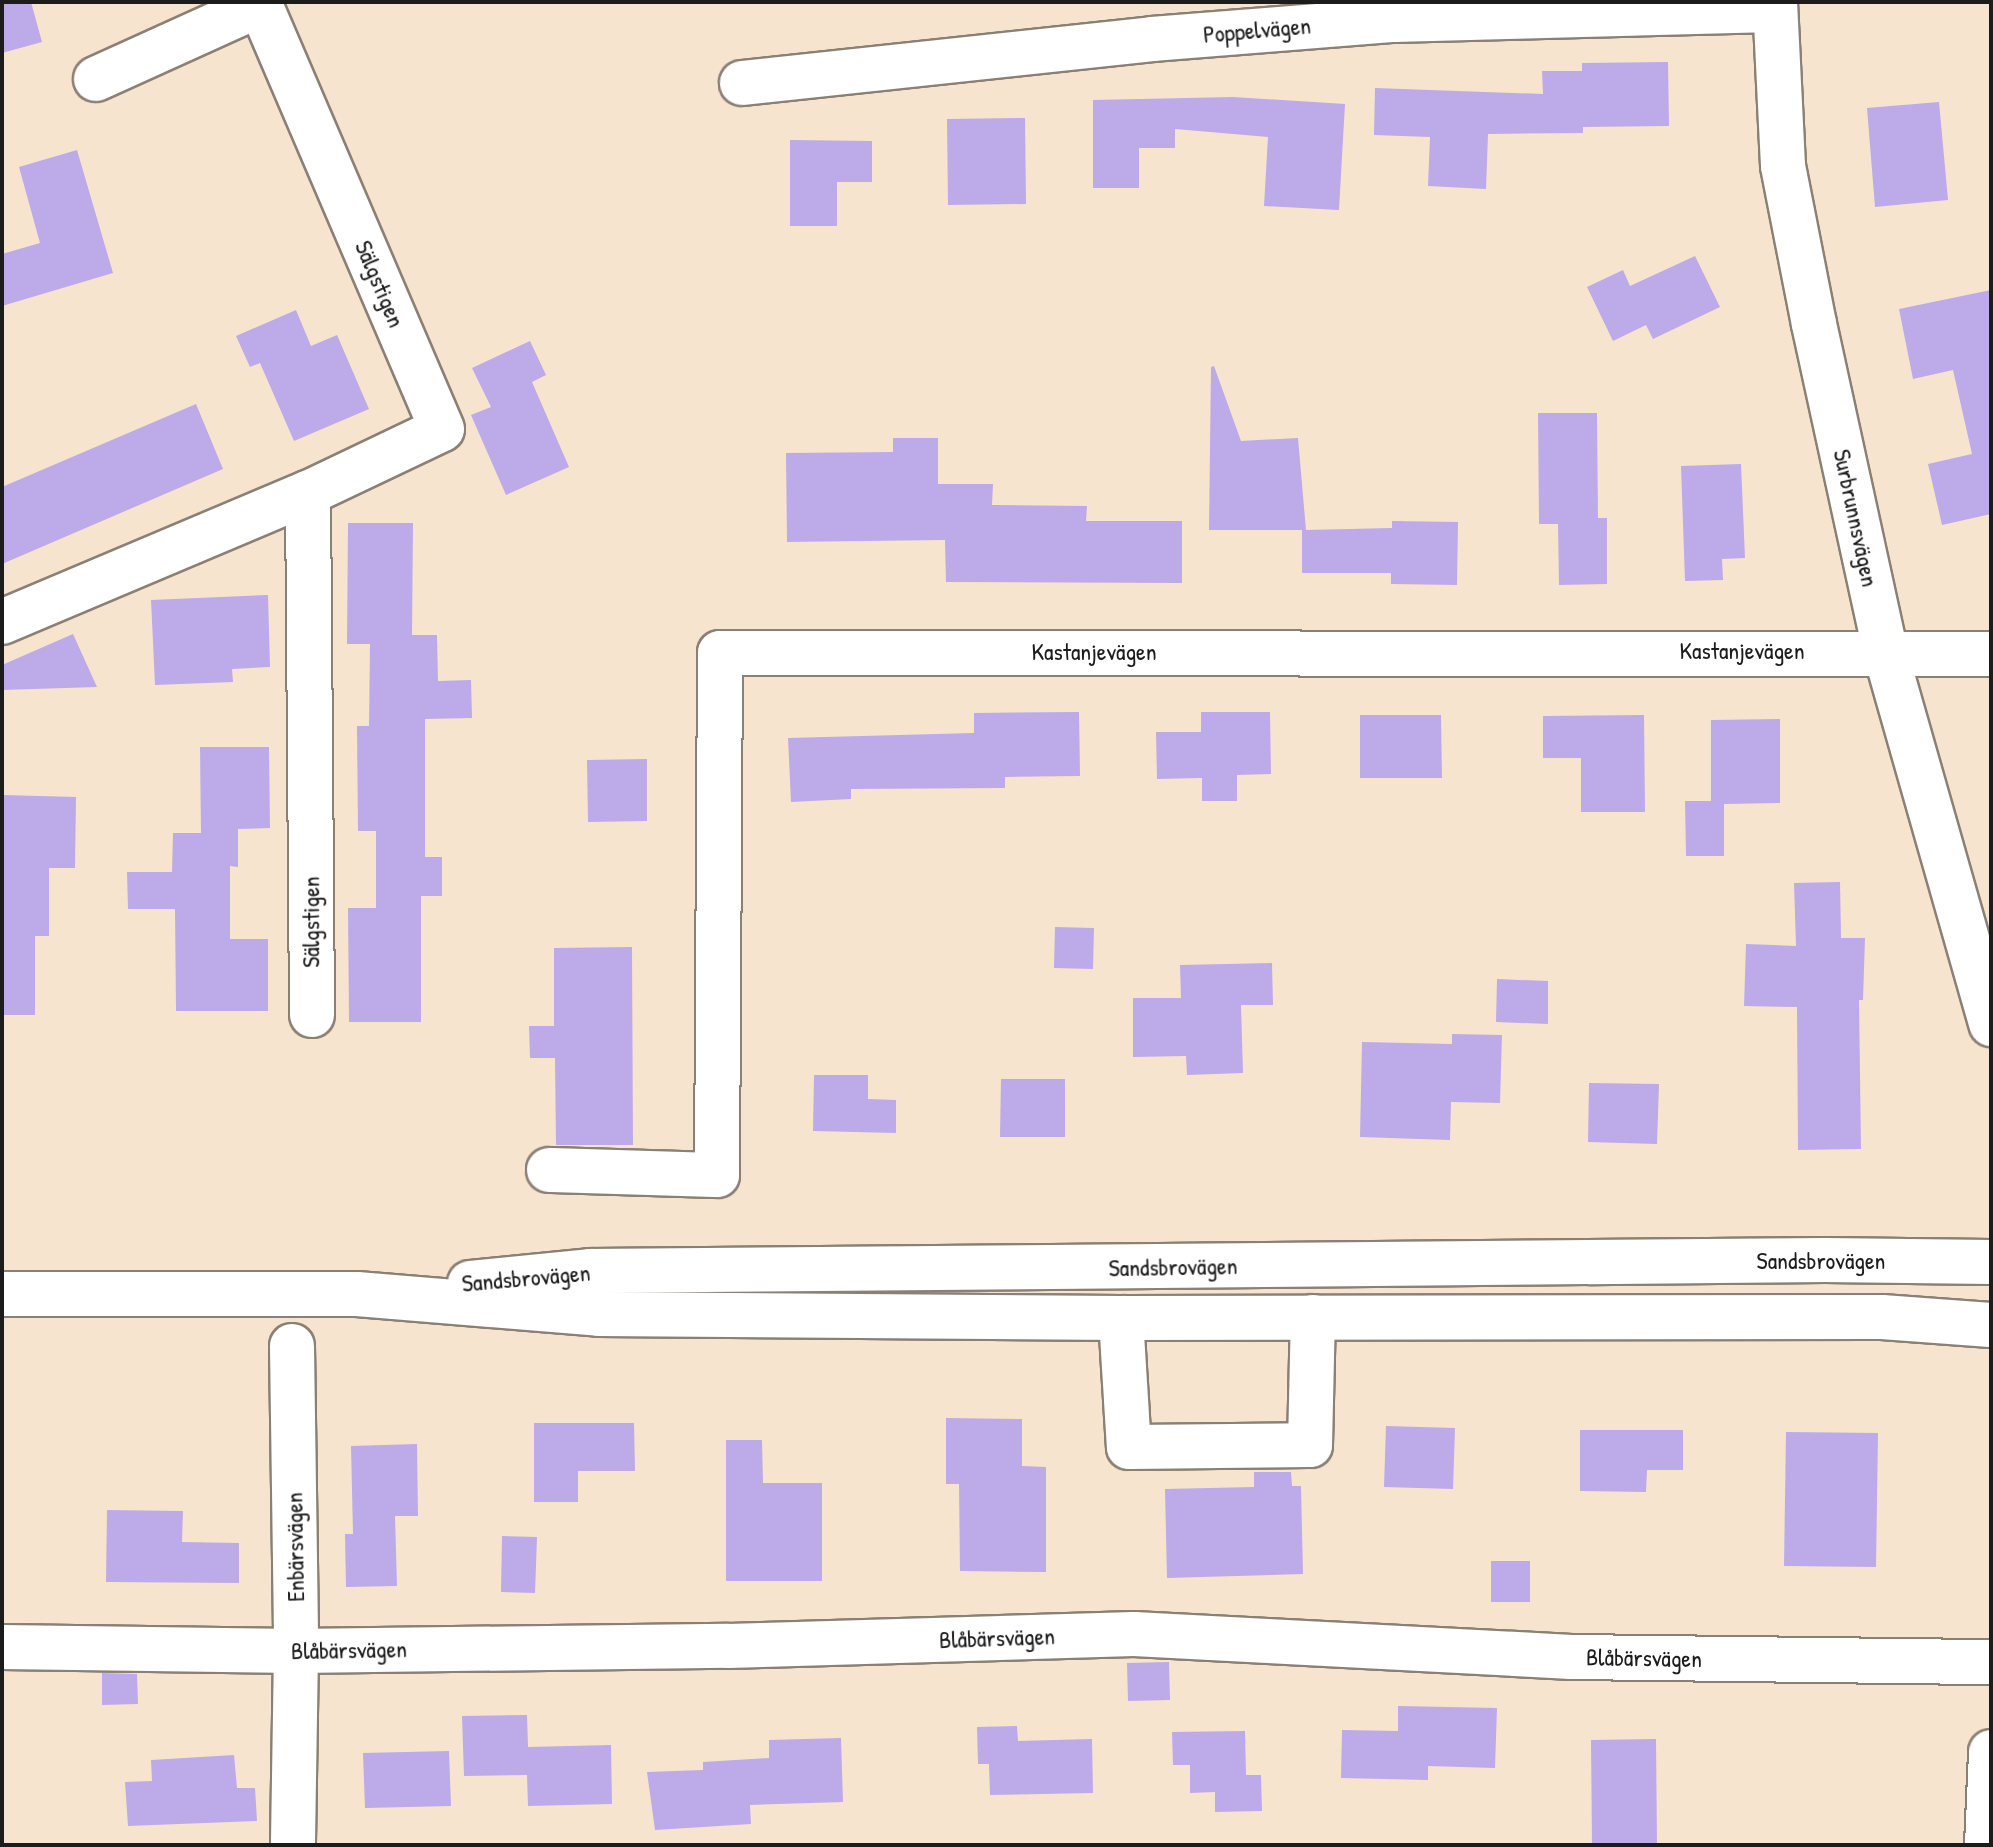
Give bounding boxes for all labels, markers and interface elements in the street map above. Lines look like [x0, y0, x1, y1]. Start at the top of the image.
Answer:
street label: Poppelvägen [1202, 11, 1312, 49]
street label: Sälgstigen [349, 236, 411, 332]
street label: Surbrunnsvägen [1827, 447, 1885, 589]
street label: Kastanjevägen [1680, 637, 1804, 665]
street label: Kastanjevägen [1032, 638, 1156, 666]
street label: Sälgstigen [297, 876, 325, 968]
street label: Sandsbrovägen [1757, 1247, 1885, 1275]
street label: Sandsbrovägen [1108, 1251, 1238, 1283]
street label: Sandsbrovägen [461, 1258, 591, 1298]
street label: Enbärsvägen [280, 1492, 310, 1602]
street label: Blåbärsvägen [939, 1622, 1055, 1654]
street label: Blåbärsvägen [291, 1635, 407, 1665]
street label: Blåbärsvägen [1586, 1643, 1702, 1673]

